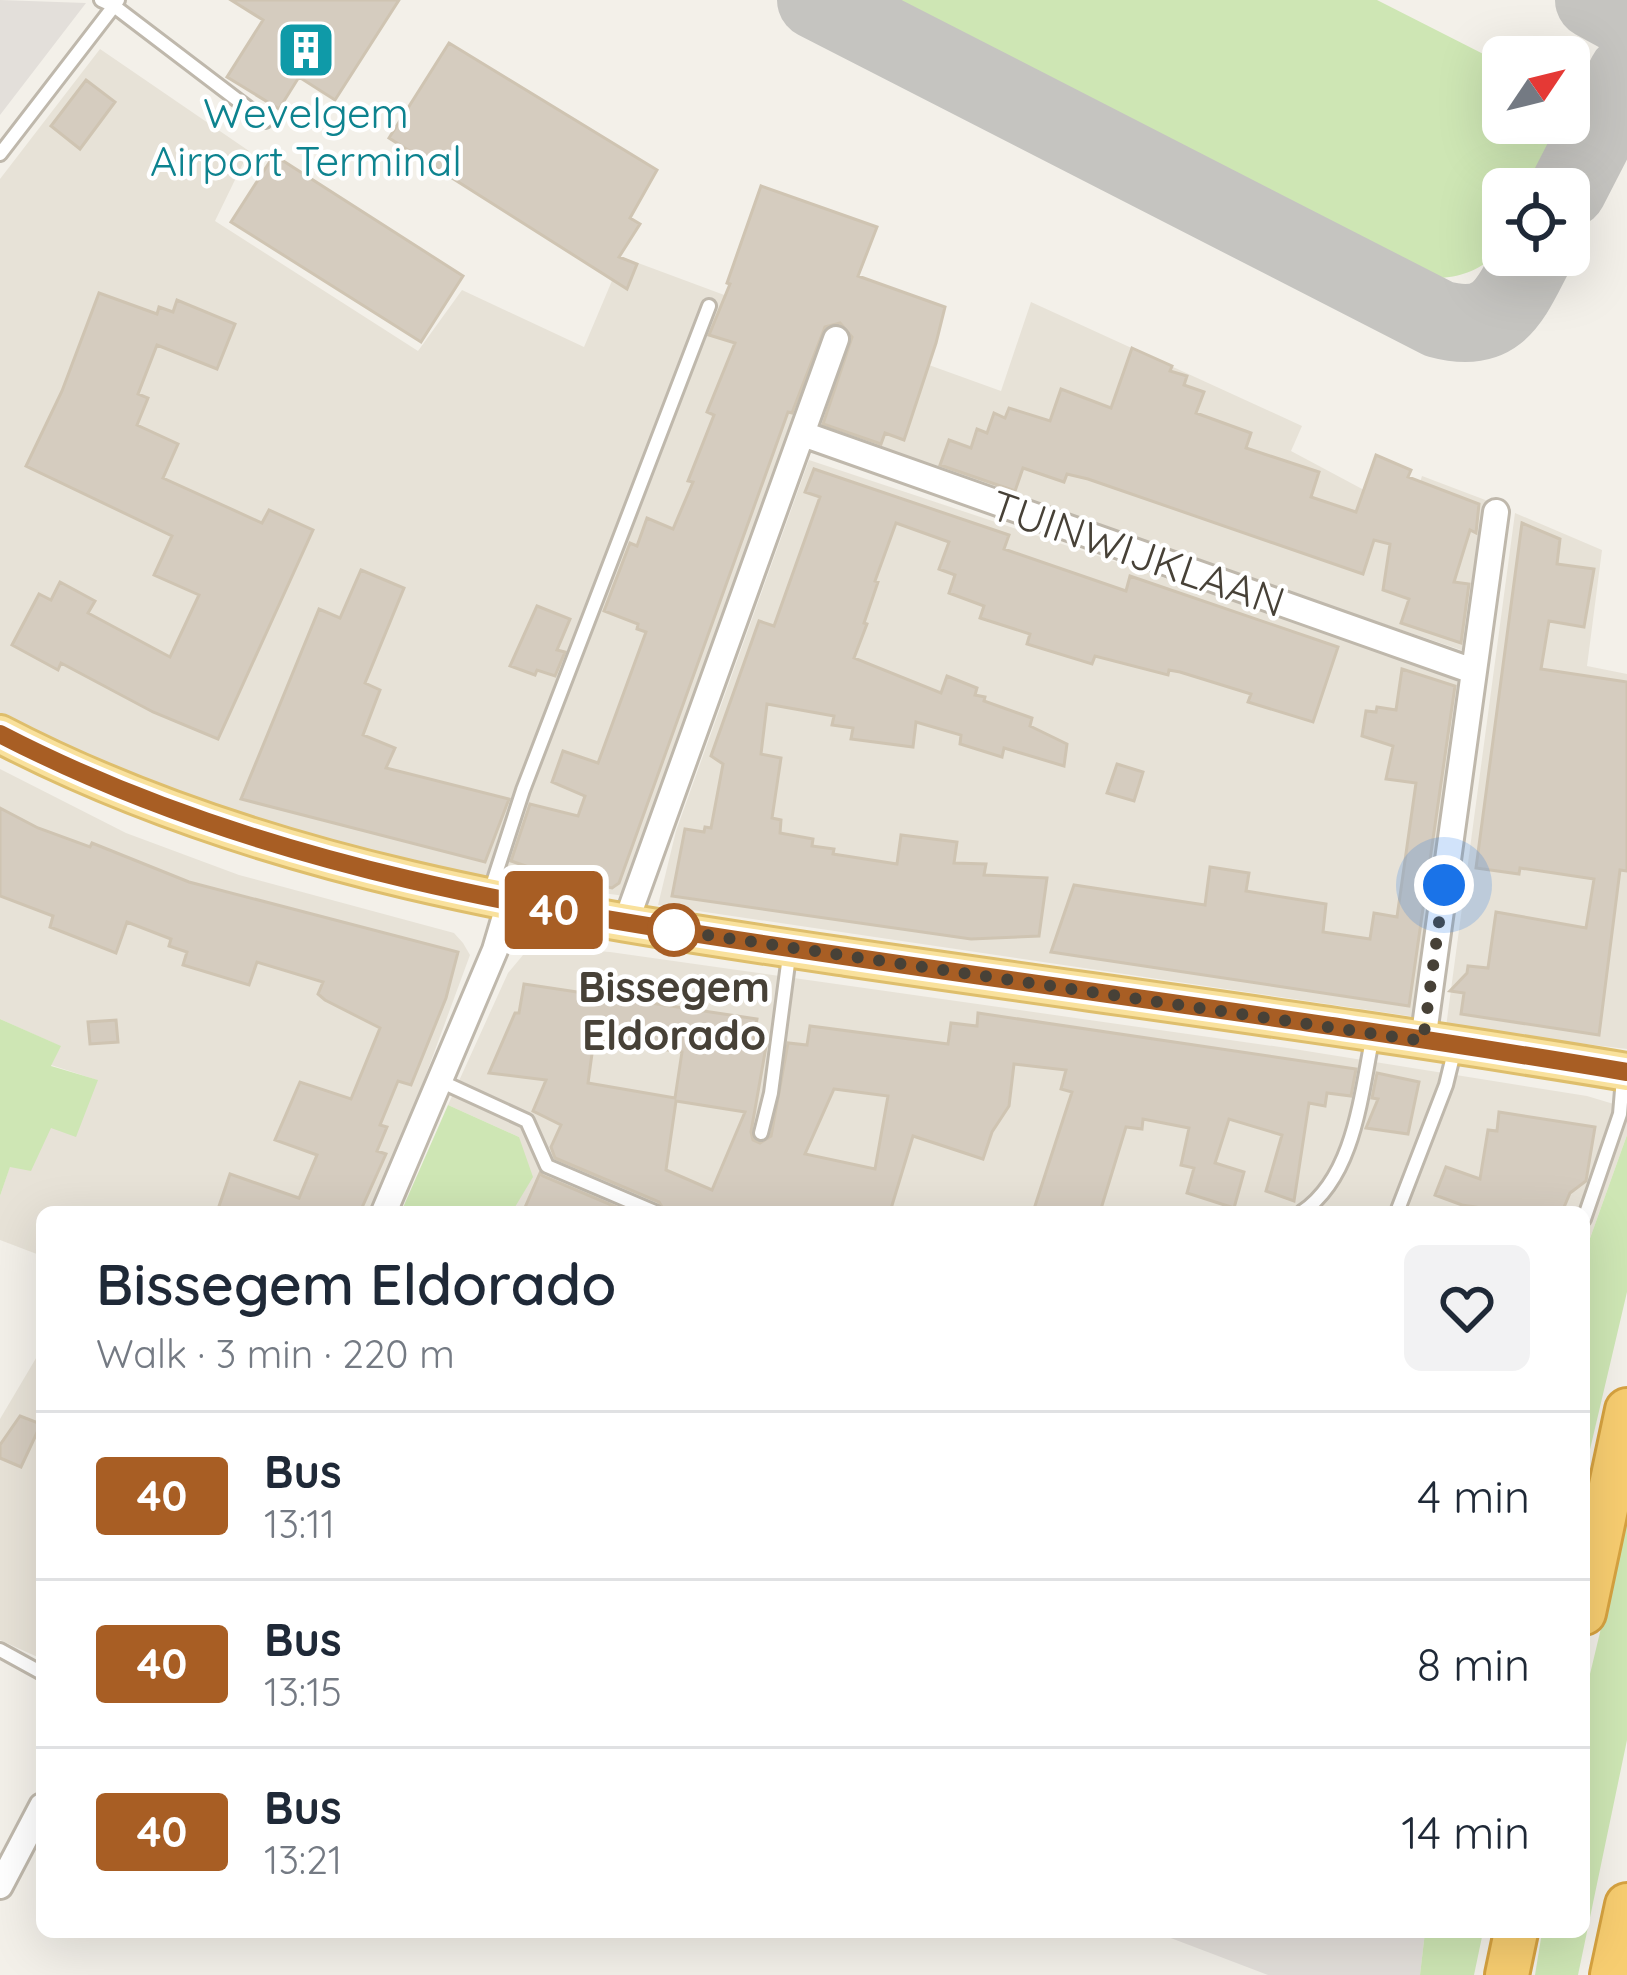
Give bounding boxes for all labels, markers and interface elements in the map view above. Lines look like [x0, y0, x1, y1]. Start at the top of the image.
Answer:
building icon: Wevelgem Airport Terminal [275, 19, 337, 81]
north arrow [1482, 36, 1590, 144]
map controls [1482, 36, 1590, 276]
place label: Wevelgem Airport Terminal [150, 86, 462, 187]
button: locate [1482, 168, 1590, 276]
street label: TUINWIJKLAAN [984, 478, 1292, 628]
your location [1414, 855, 1474, 915]
line badge: 40 [500, 871, 608, 949]
text: 40 [529, 883, 579, 936]
marker: Bissegem Eldorado [649, 905, 699, 955]
place label: Bissegem Eldorado [578, 960, 770, 1061]
button: heart [1404, 1245, 1530, 1371]
text: Bissegem Eldorado [96, 1248, 616, 1319]
text: Walk · 3 min · 220 m [96, 1329, 455, 1378]
text: Bus [264, 1443, 342, 1499]
text: 4 min [1417, 1468, 1530, 1524]
text: 40 [137, 1469, 187, 1522]
text: 13:11 [264, 1499, 335, 1548]
text: Bus [264, 1611, 342, 1667]
text: 8 min [1417, 1636, 1530, 1692]
text: 40 [137, 1637, 187, 1690]
text: 13:15 [264, 1667, 342, 1716]
text: Bus [264, 1779, 342, 1835]
text: 14 min [1401, 1804, 1530, 1860]
text: 40 [137, 1805, 187, 1858]
text: 13:21 [264, 1835, 342, 1884]

